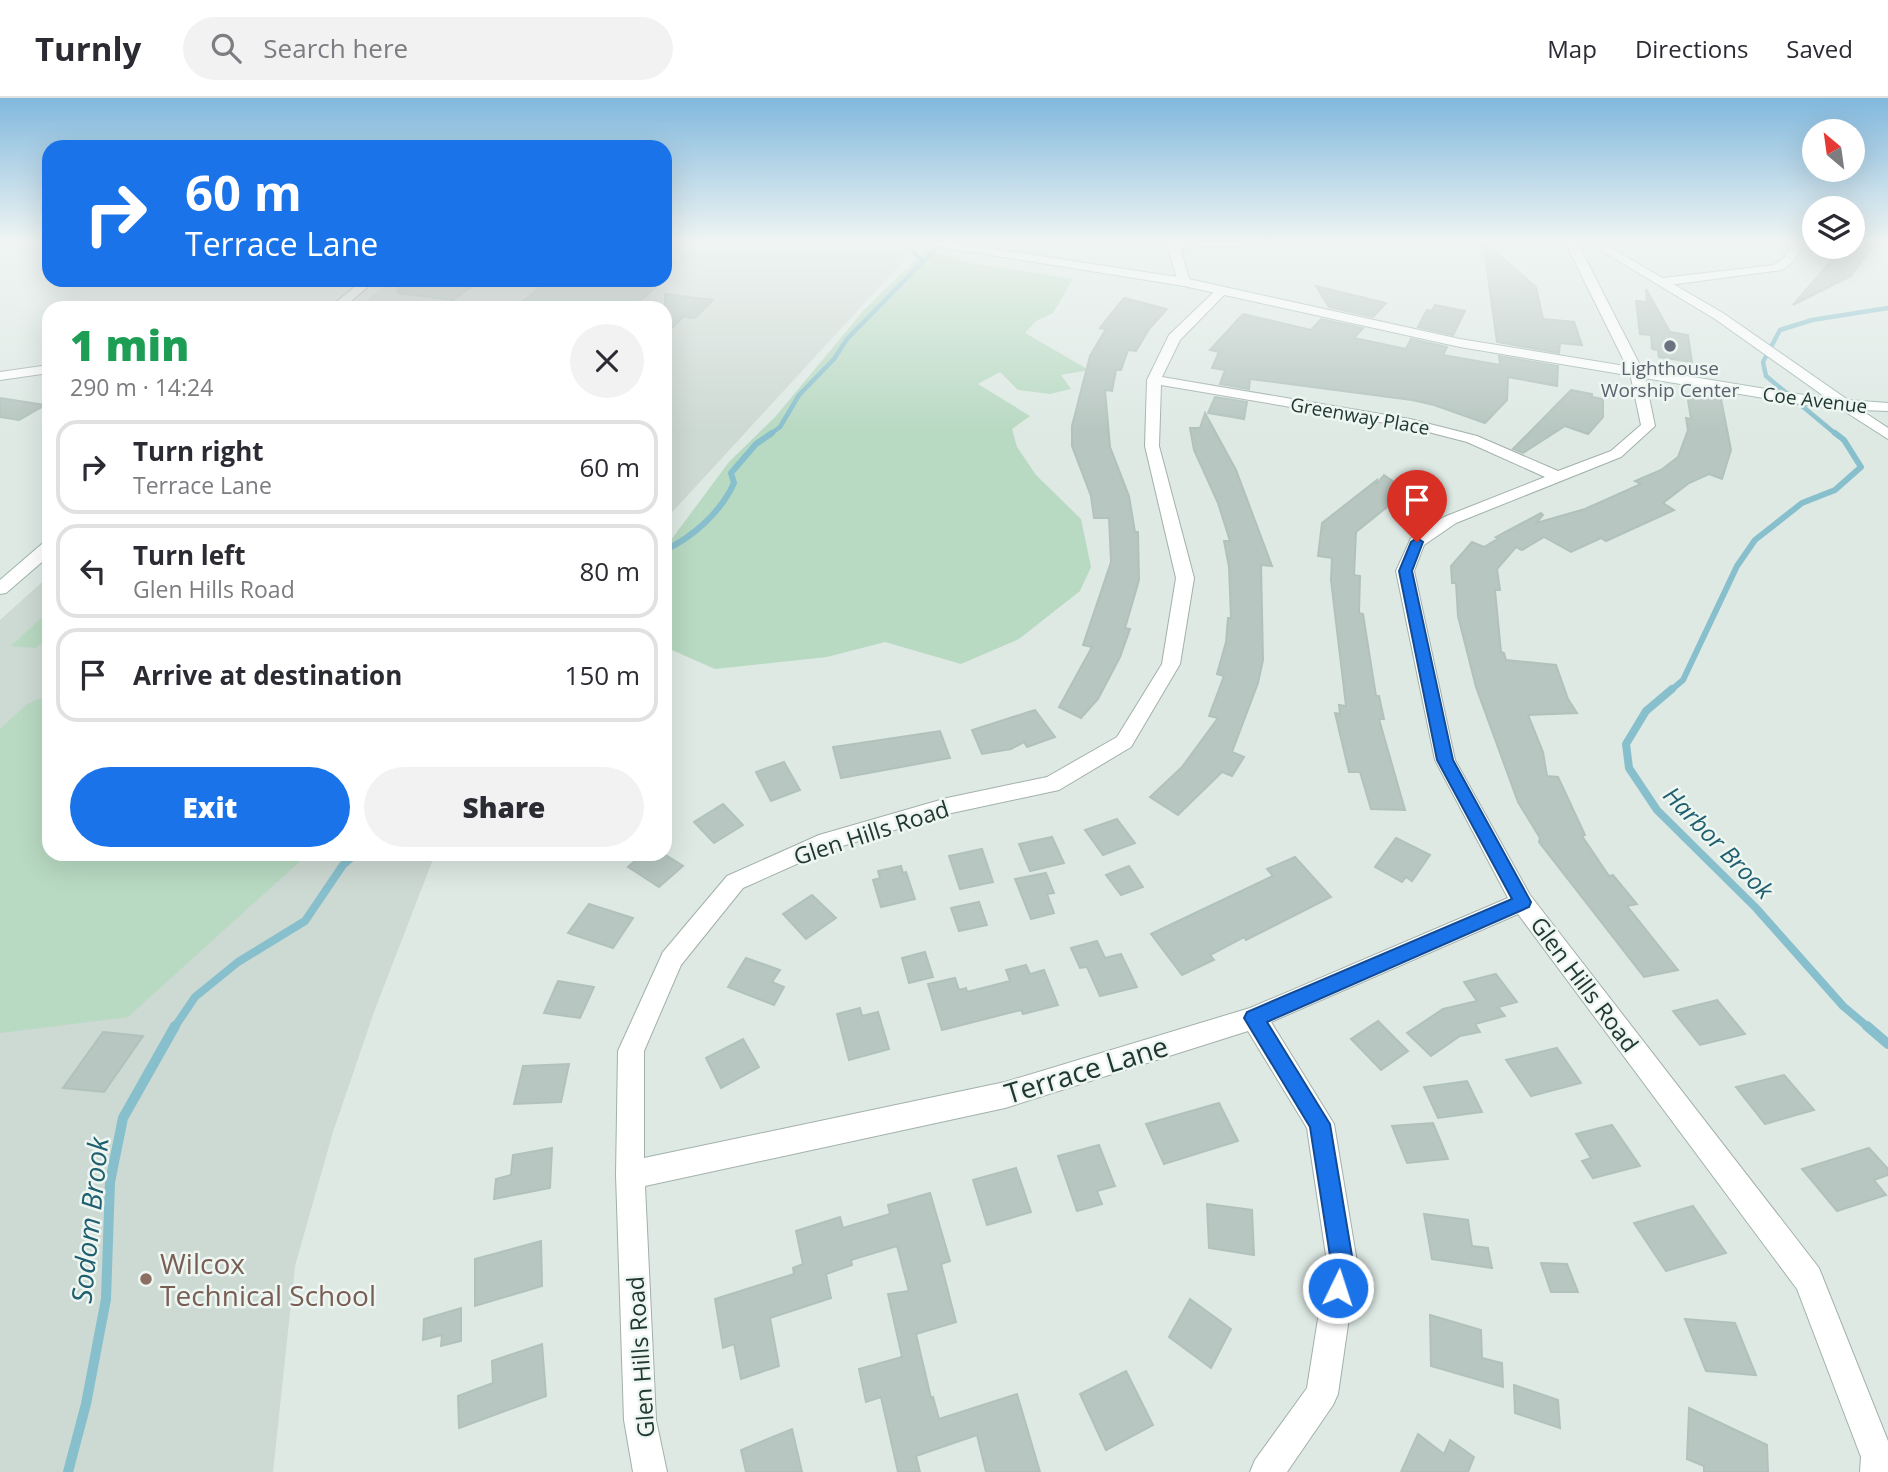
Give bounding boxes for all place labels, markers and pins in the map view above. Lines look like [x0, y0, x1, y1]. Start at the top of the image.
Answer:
marker: Lighthouse Worship Center [1662, 338, 1678, 354]
place label: Lighthouse Worship Center [1601, 355, 1739, 403]
pin [1387, 470, 1447, 542]
place label: Wilcox Technical School [160, 1244, 376, 1314]
marker: Wilcox Technical School [138, 1271, 154, 1287]

